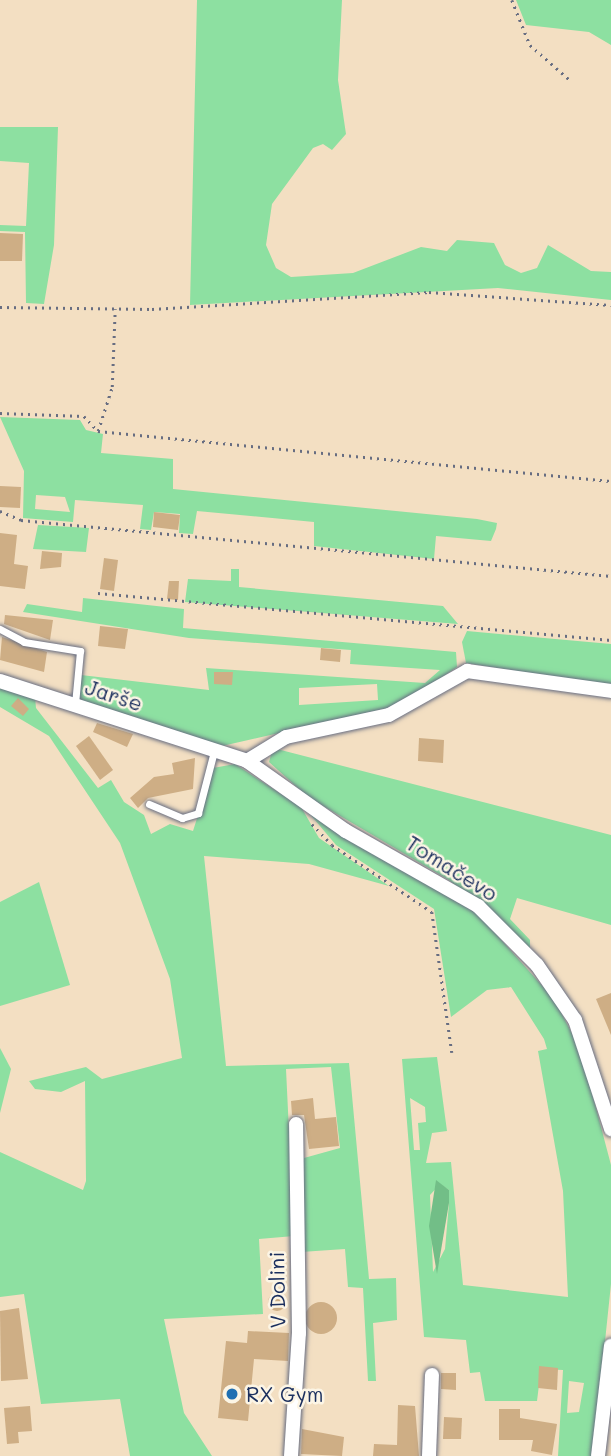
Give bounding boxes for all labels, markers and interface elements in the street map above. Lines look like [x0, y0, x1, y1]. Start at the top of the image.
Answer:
street label: Jarše [82, 674, 146, 716]
street label: Tomačevo [402, 830, 502, 906]
street label: V Dolini [264, 1251, 290, 1329]
place label: RX Gym [246, 1381, 323, 1407]
marker: RX Gym [224, 1386, 240, 1402]

